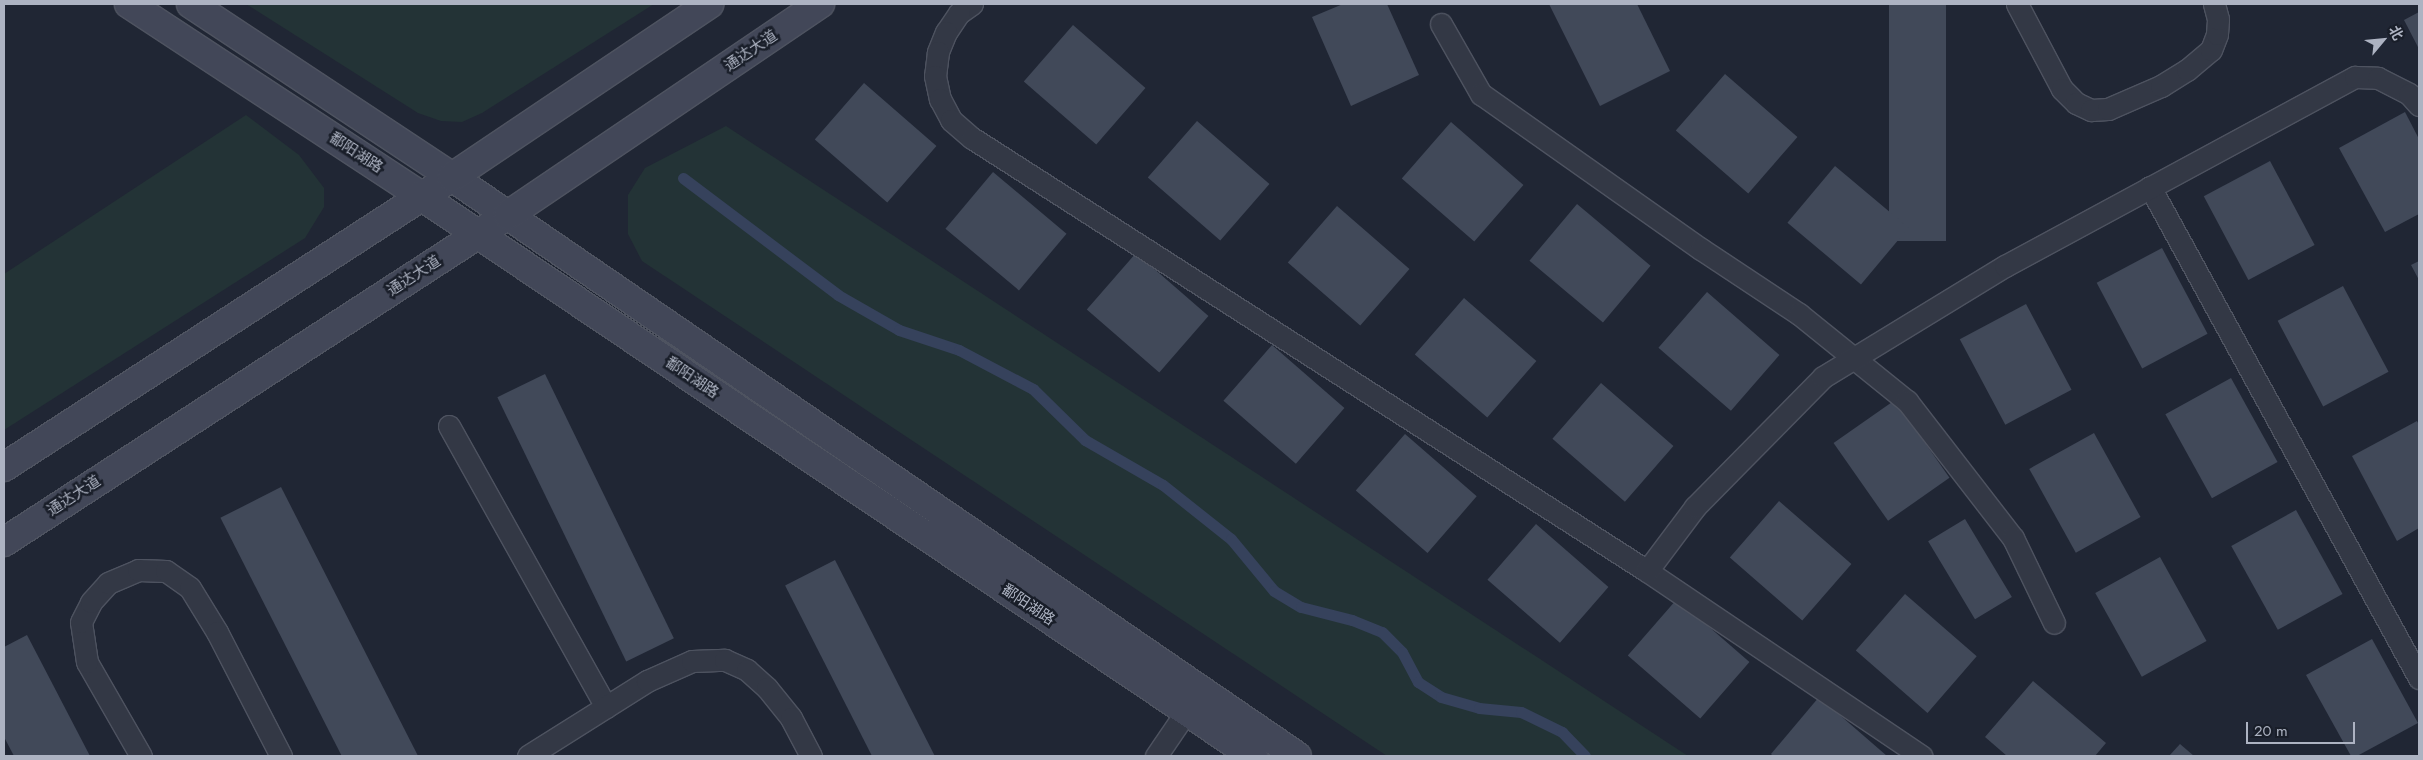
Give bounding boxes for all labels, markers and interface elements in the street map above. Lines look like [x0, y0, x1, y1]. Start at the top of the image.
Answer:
north arrow [2358, 15, 2408, 65]
text: 北 [2384, 22, 2408, 44]
street label: 通达大道 [721, 27, 781, 75]
street label: 鄱阳湖路 [326, 129, 386, 177]
street label: 通达大道 [384, 252, 444, 300]
street label: 鄱阳湖路 [662, 354, 722, 402]
street label: 通达大道 [44, 472, 104, 520]
street label: 鄱阳湖路 [998, 581, 1058, 629]
scale bar [2248, 712, 2357, 744]
text: 20 m [2254, 720, 2288, 742]

